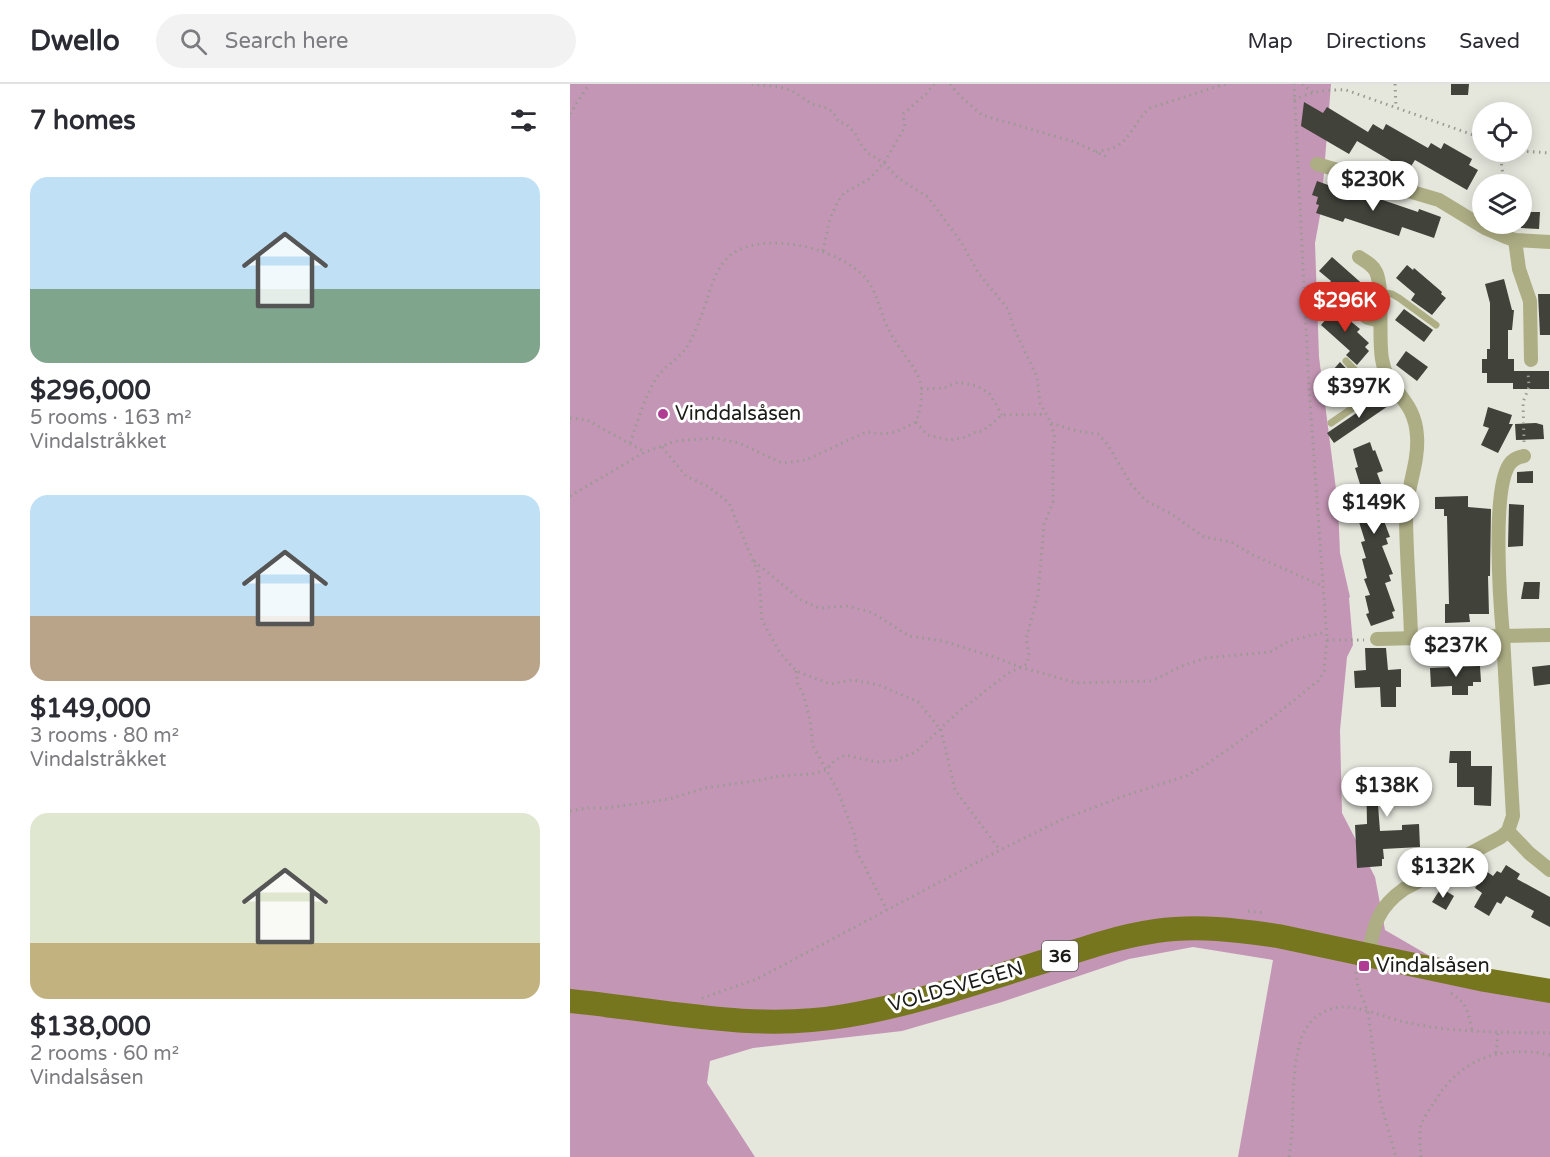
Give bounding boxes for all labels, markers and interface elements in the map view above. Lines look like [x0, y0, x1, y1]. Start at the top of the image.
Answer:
search box [156, 14, 576, 68]
text: Dwello [30, 24, 120, 58]
icon: search [177, 25, 210, 58]
text: Search here [225, 28, 349, 54]
text: Map [1247, 29, 1293, 54]
text: Directions [1326, 29, 1426, 54]
text: Saved [1459, 29, 1520, 54]
map controls [1472, 102, 1532, 234]
button: locate [1472, 102, 1532, 162]
icon: filters [507, 104, 540, 137]
text: 7 homes [30, 105, 136, 136]
pin: $230K [1331, 161, 1415, 212]
text: $230K [1341, 168, 1405, 192]
button: layers [1472, 174, 1532, 234]
icon: home [231, 216, 339, 324]
pin: $296K [1303, 282, 1387, 333]
text: $296K [1313, 289, 1377, 313]
pin: $397K [1317, 368, 1401, 419]
text: $296,000 [30, 375, 151, 406]
text: $397K [1327, 375, 1391, 399]
place label: Vinddalsåsen [675, 402, 801, 426]
text: 5 rooms · 163 m² [30, 406, 192, 430]
marker: Vinddalsåsen [656, 407, 670, 421]
text: Vindalstråkket [30, 430, 166, 454]
pin: $149K [1332, 484, 1416, 535]
text: $149K [1342, 491, 1406, 515]
icon: home [231, 534, 339, 642]
pin: $237K [1414, 627, 1498, 678]
text: $237K [1424, 634, 1488, 658]
text: $149,000 [30, 693, 151, 724]
text: 3 rooms · 80 m² [30, 724, 179, 748]
text: Vindalstråkket [30, 748, 166, 772]
pin: $138K [1345, 767, 1429, 818]
text: $138K [1355, 774, 1419, 798]
pin: $132K [1401, 848, 1485, 899]
icon: home [231, 852, 339, 960]
text: $132K [1411, 855, 1475, 879]
road number: 36 [1042, 941, 1078, 971]
place label: Vindalsåsen [1376, 954, 1490, 978]
street label: VOLDSVEGEN [886, 956, 1026, 1018]
marker: Vindalsåsen [1357, 959, 1371, 973]
text: $138,000 [30, 1011, 151, 1042]
text: 2 rooms · 60 m² [30, 1042, 179, 1066]
text: Vindalsåsen [30, 1066, 144, 1090]

